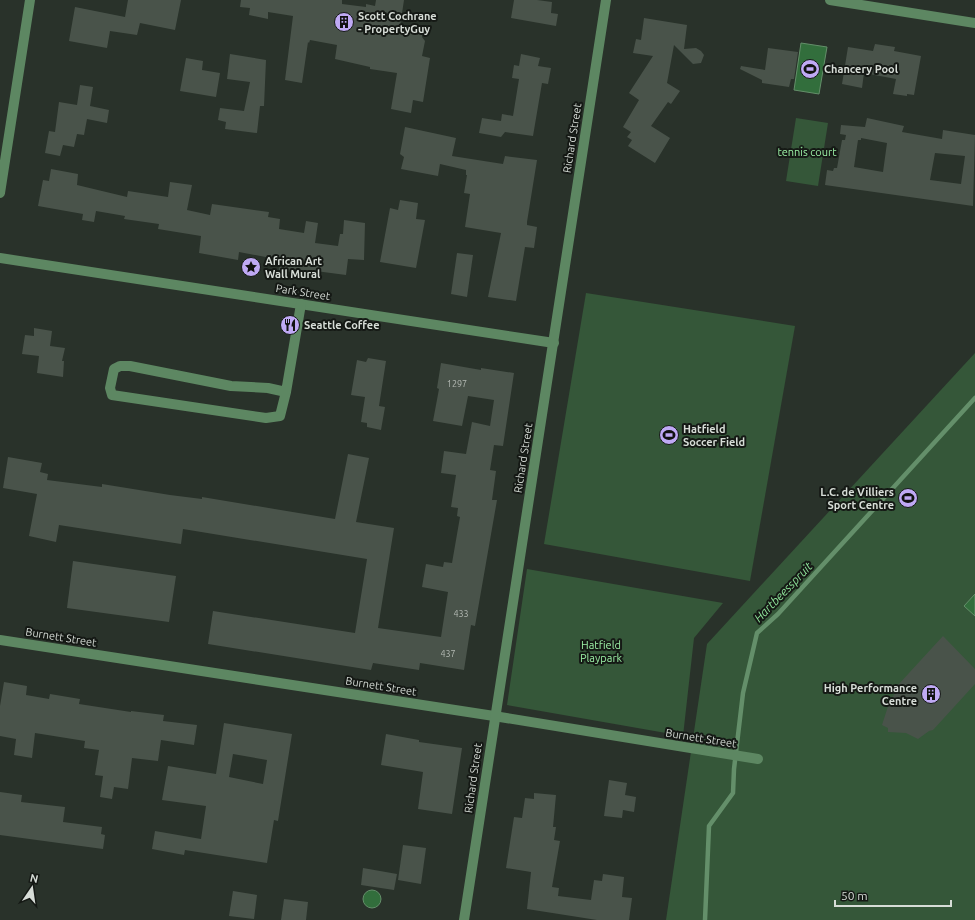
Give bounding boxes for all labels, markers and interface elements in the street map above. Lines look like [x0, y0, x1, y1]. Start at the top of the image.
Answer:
place label: Scott Cochrane - PropertyGuy [358, 10, 437, 35]
building icon: Scott Cochrane - PropertyGuy [333, 11, 355, 33]
sports icon: Chancery Pool [799, 58, 821, 80]
place label: Chancery Pool [824, 63, 899, 75]
street label: Richard Street [561, 102, 584, 174]
park label: tennis court [777, 146, 837, 158]
place label: African Art Wall Mural [265, 255, 322, 280]
place icon: African Art Wall Mural [240, 256, 262, 278]
street label: Park Street [275, 282, 332, 302]
restaurant icon: Seattle Coffee [279, 314, 301, 336]
place label: Seattle Coffee [304, 319, 380, 331]
house number: 1297 [447, 379, 467, 389]
street label: Richard Street [512, 422, 535, 494]
place label: Hatfield Soccer Field [683, 423, 745, 448]
sports icon: Hatfield Soccer Field [658, 424, 680, 446]
place label: L.C. de Villiers Sport Centre [820, 486, 894, 511]
sports icon: L.C. de Villiers Sport Centre [897, 487, 919, 509]
water label: Hartbeesspruit [751, 559, 815, 624]
house number: 433 [453, 609, 469, 619]
street label: Burnett Street [25, 625, 98, 649]
park label: Hatfield Playpark [580, 639, 623, 664]
house number: 437 [440, 649, 456, 659]
street label: Burnett Street [345, 674, 418, 698]
place label: High Performance Centre [824, 682, 917, 707]
building icon: High Performance Centre [920, 683, 942, 705]
street label: Burnett Street [665, 726, 738, 750]
street label: Richard Street [462, 742, 484, 814]
north arrow [12, 868, 52, 908]
text: N [29, 871, 40, 885]
scale bar [835, 882, 951, 908]
text: 50 m [841, 889, 868, 902]

